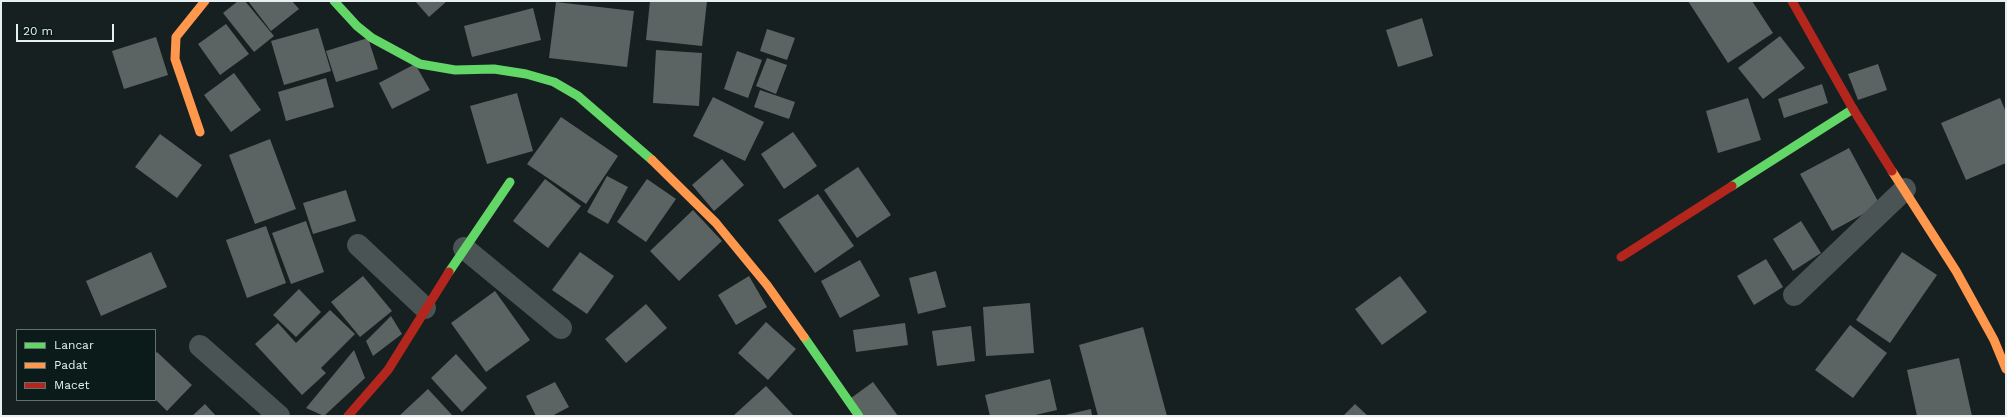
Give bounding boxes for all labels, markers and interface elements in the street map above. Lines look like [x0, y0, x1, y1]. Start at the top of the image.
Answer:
scale bar [18, 16, 116, 42]
text: 20 m [23, 24, 53, 38]
legend [16, 329, 156, 401]
text: Lancar [54, 338, 94, 352]
text: Padat [54, 358, 87, 372]
text: Macet [54, 378, 89, 392]

